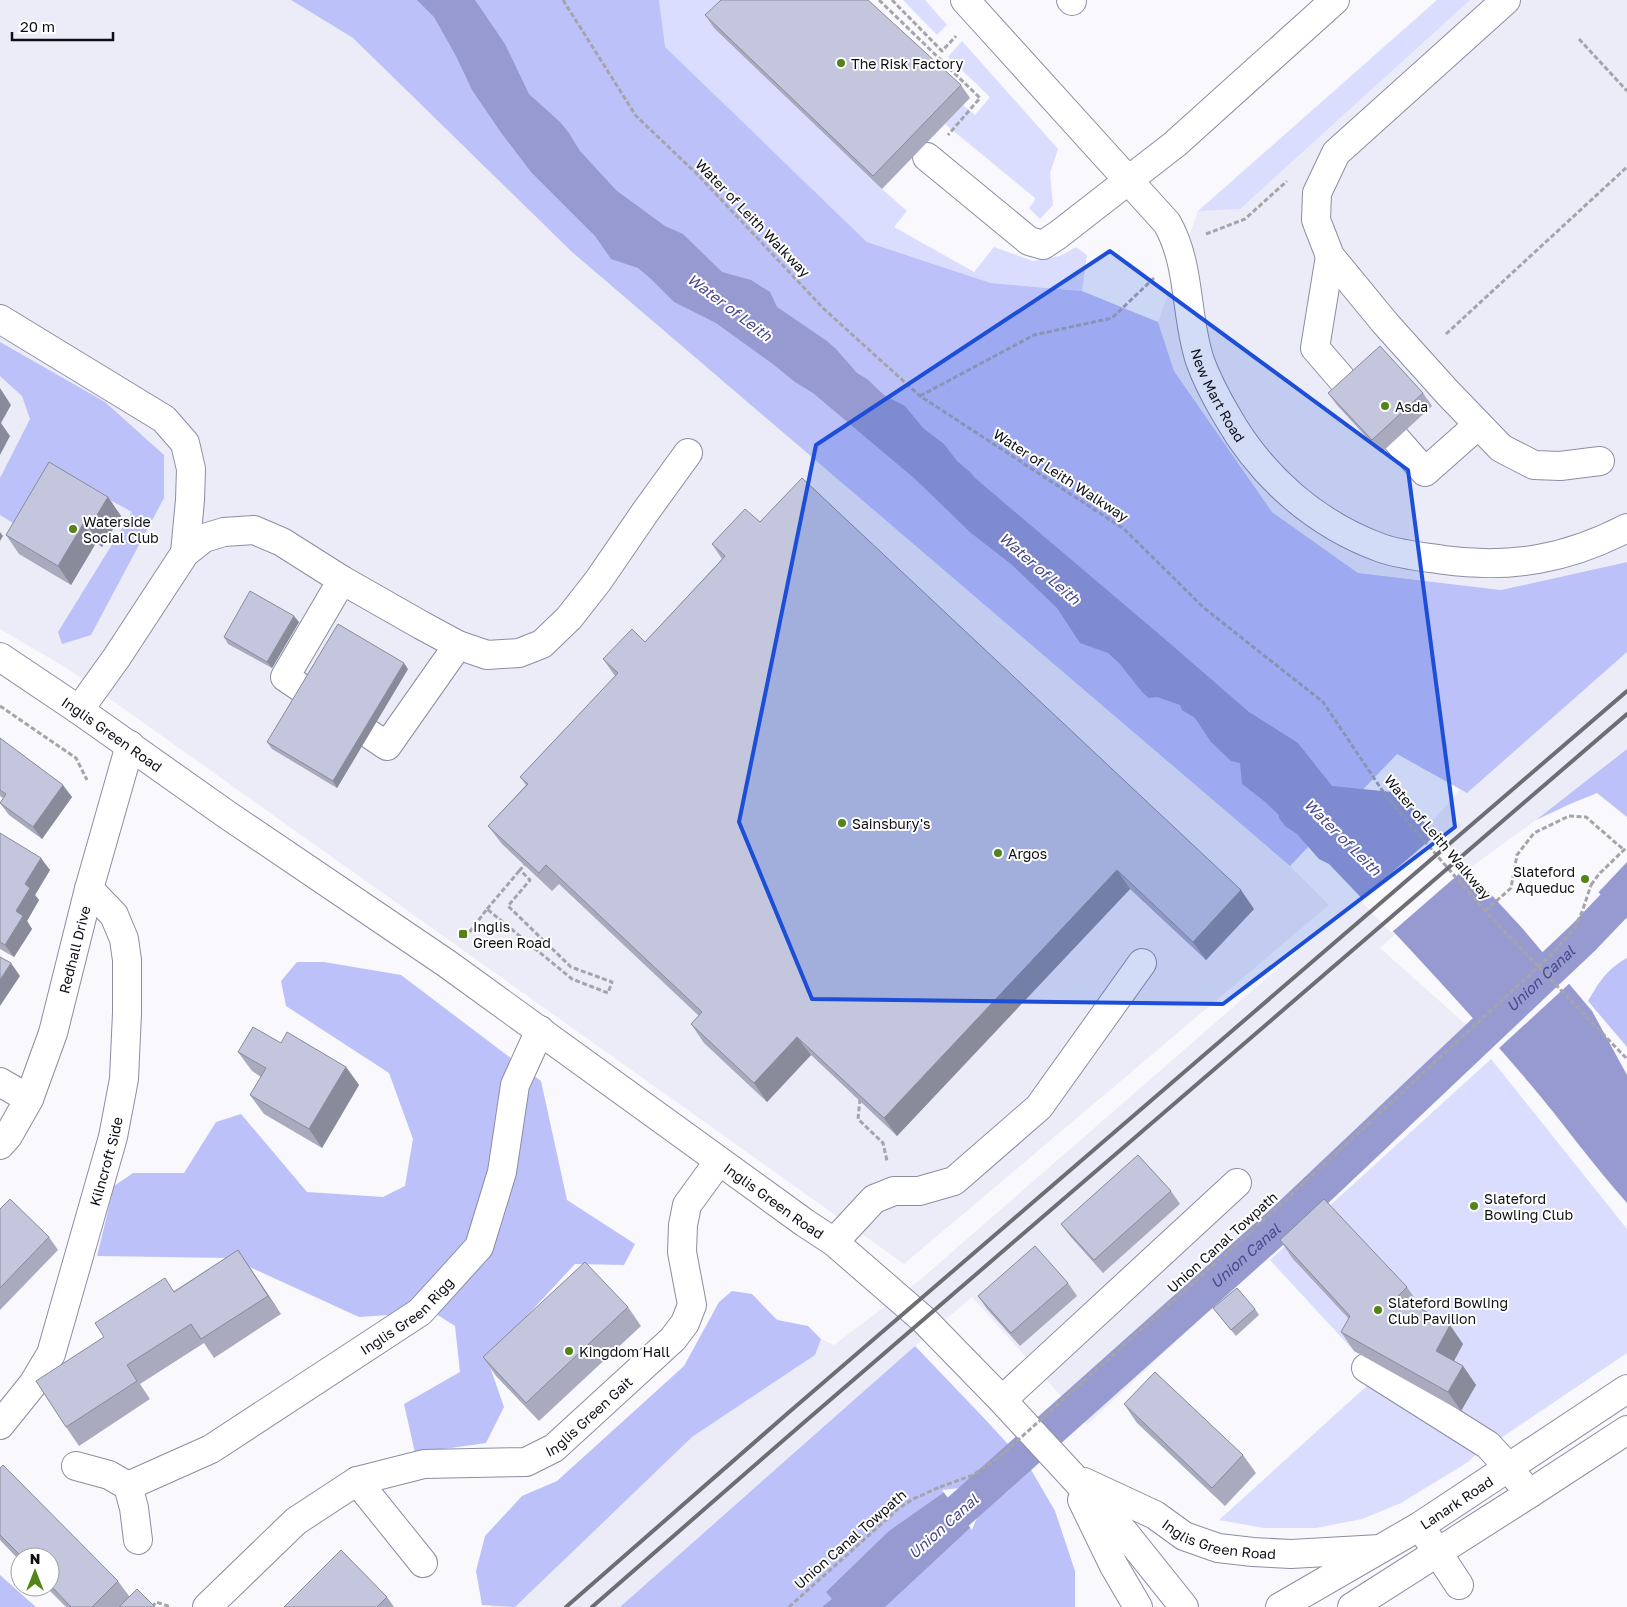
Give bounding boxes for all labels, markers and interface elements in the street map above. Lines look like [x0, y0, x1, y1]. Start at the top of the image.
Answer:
scale bar [12, 10, 114, 42]
text: 20 m [20, 17, 55, 35]
place label: The Risk Factory [851, 55, 963, 72]
marker: The Risk Factory [835, 57, 847, 69]
street label: Water of Leith Walkway [692, 155, 814, 281]
water label: Water of Leith [684, 269, 776, 345]
street label: New Mart Road [1188, 346, 1249, 445]
place label: Asda [1395, 398, 1428, 415]
marker: Asda [1379, 400, 1391, 412]
street label: Water of Leith Walkway [990, 425, 1132, 525]
place label: Waterside Social Club [83, 513, 159, 546]
marker: Waterside Social Club [67, 523, 79, 535]
water label: Water of Leith [996, 528, 1085, 608]
street label: Inglis Green Road [59, 693, 166, 775]
street label: Water of Leith Walkway [1381, 771, 1495, 903]
water label: Water of Leith [1301, 795, 1386, 880]
place label: Sainsbury's [852, 815, 931, 832]
marker: Sainsbury's [836, 817, 848, 829]
place label: Argos [1008, 845, 1047, 862]
marker: Argos [992, 847, 1004, 859]
place label: Slateford Aqueduc [1513, 863, 1575, 896]
marker: Slateford Aqueduc [1579, 873, 1591, 885]
street label: Redhall Drive [55, 904, 93, 995]
place label: Inglis Green Road [473, 918, 551, 951]
marker: Inglis Green Road [457, 928, 469, 940]
water label: Union Canal [1502, 941, 1579, 1015]
street label: Kilncroft Side [85, 1115, 125, 1208]
street label: Inglis Green Road [721, 1159, 827, 1242]
street label: Union Canal Towpath [1163, 1188, 1281, 1296]
place label: Slateford Bowling Club [1484, 1190, 1573, 1223]
marker: Slateford Bowling Club [1468, 1200, 1480, 1212]
water label: Union Canal [1207, 1219, 1283, 1291]
street label: Inglis Green Rigg [357, 1273, 456, 1358]
place label: Slateford Bowling Club Pavilion [1388, 1294, 1508, 1327]
marker: Slateford Bowling Club Pavilion [1372, 1304, 1384, 1316]
place label: Kingdom Hall [579, 1343, 670, 1360]
marker: Kingdom Hall [563, 1345, 575, 1357]
street label: Inglis Green Gait [542, 1372, 635, 1460]
street label: Lanark Road [1416, 1472, 1496, 1532]
street label: Union Canal Towpath [791, 1486, 909, 1592]
water label: Union Canal [905, 1489, 982, 1562]
street label: Inglis Green Road [1159, 1515, 1276, 1562]
north arrow [10, 1547, 60, 1597]
text: N [30, 1550, 40, 1567]

